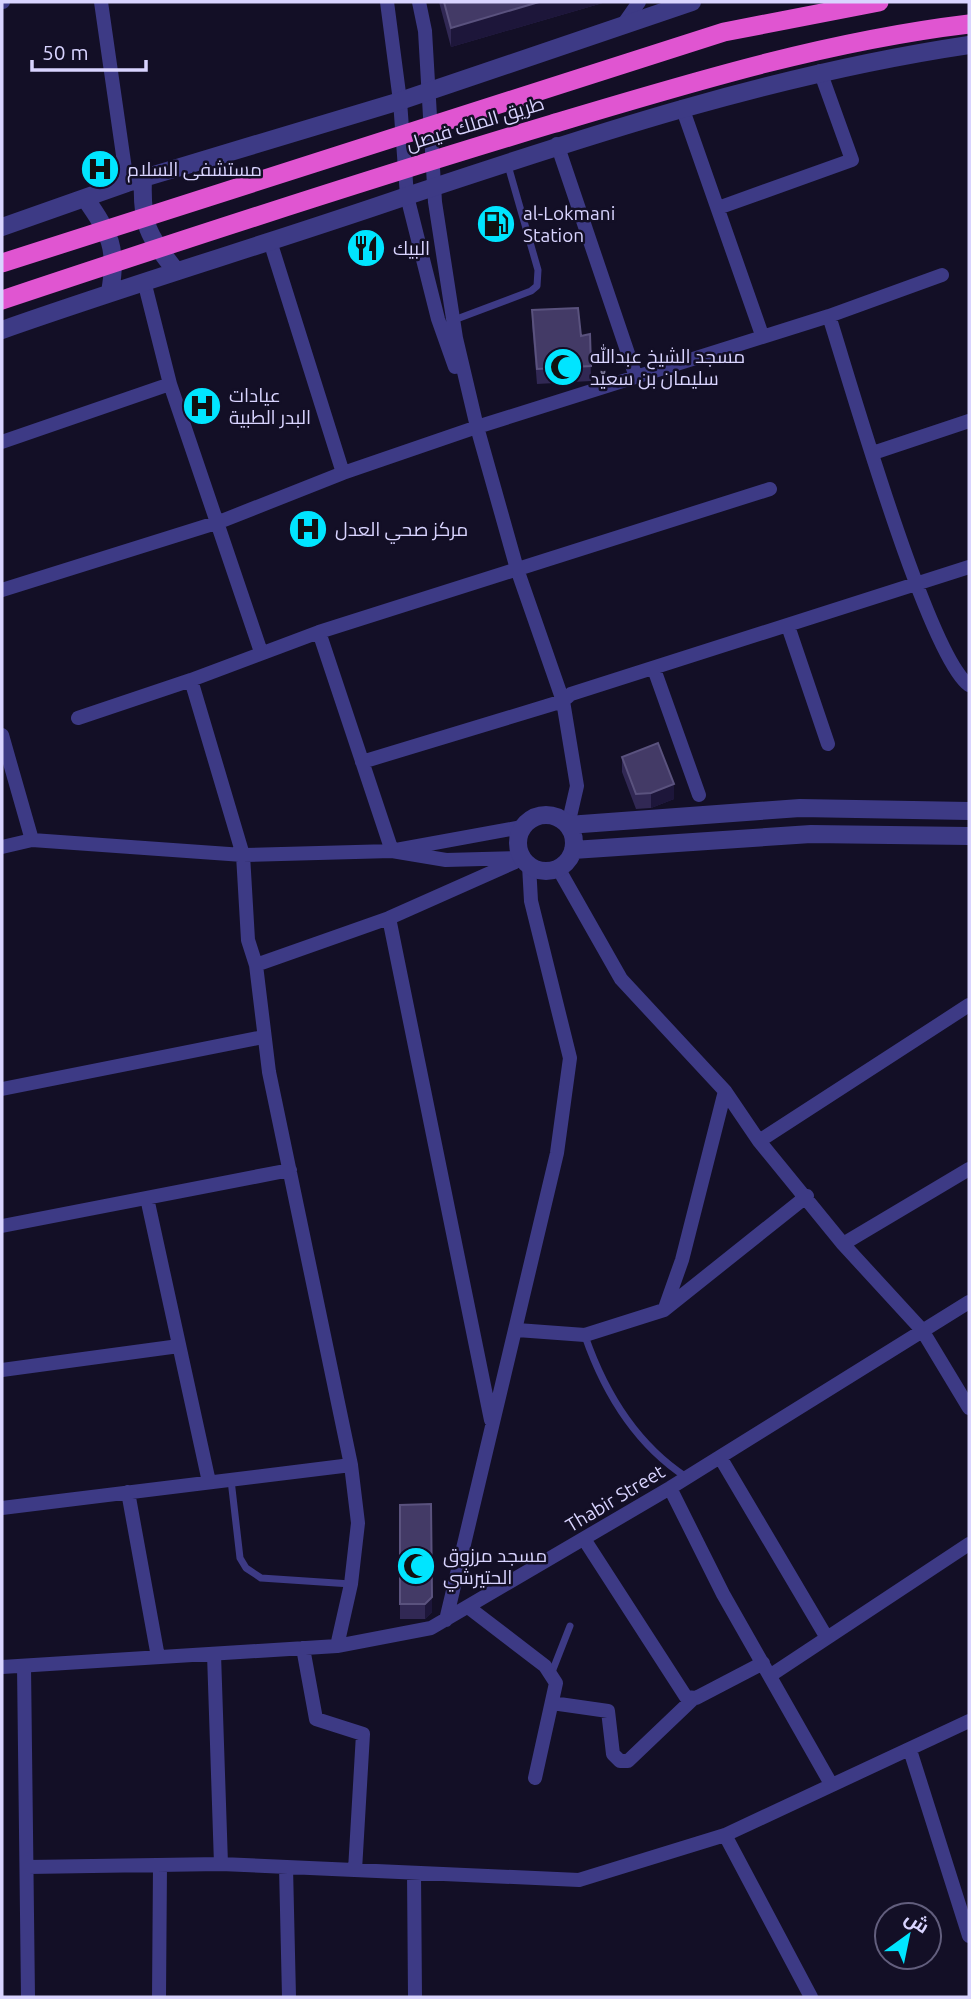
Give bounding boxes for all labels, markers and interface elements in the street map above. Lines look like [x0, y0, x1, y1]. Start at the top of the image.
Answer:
scale bar [32, 28, 145, 72]
text: 50 m [42, 40, 89, 64]
street label: طريق الملك فيصل [403, 92, 547, 156]
hospital icon: مستشفى السلام [79, 148, 121, 190]
place label: مستشفى السلام [127, 158, 262, 183]
place label: al-Lokmani Station [523, 202, 615, 246]
fuel station icon: al-Lokmani Station [475, 203, 517, 245]
restaurant icon: البيك [345, 227, 387, 269]
place label: البيك [393, 237, 430, 259]
place label: مسجد الشيخ عبدالله سليمان بن سعيّد [590, 344, 745, 390]
mosque icon: مسجد الشيخ عبدالله سليمان بن سعيّد [542, 346, 584, 388]
place label: عيادات البدر الطبية [229, 384, 311, 429]
hospital icon: عيادات البدر الطبية [181, 385, 223, 427]
hospital icon: مركز صحي العدل [287, 508, 329, 550]
place label: مركز صحي العدل [335, 518, 468, 544]
street label: Thabir Street [562, 1460, 669, 1536]
place label: مسجد مرزوق الحتيرشي [443, 1544, 547, 1592]
mosque icon: مسجد مرزوق الحتيرشي [395, 1545, 437, 1587]
north arrow [873, 1901, 943, 1971]
text: ش [900, 1906, 933, 1938]

